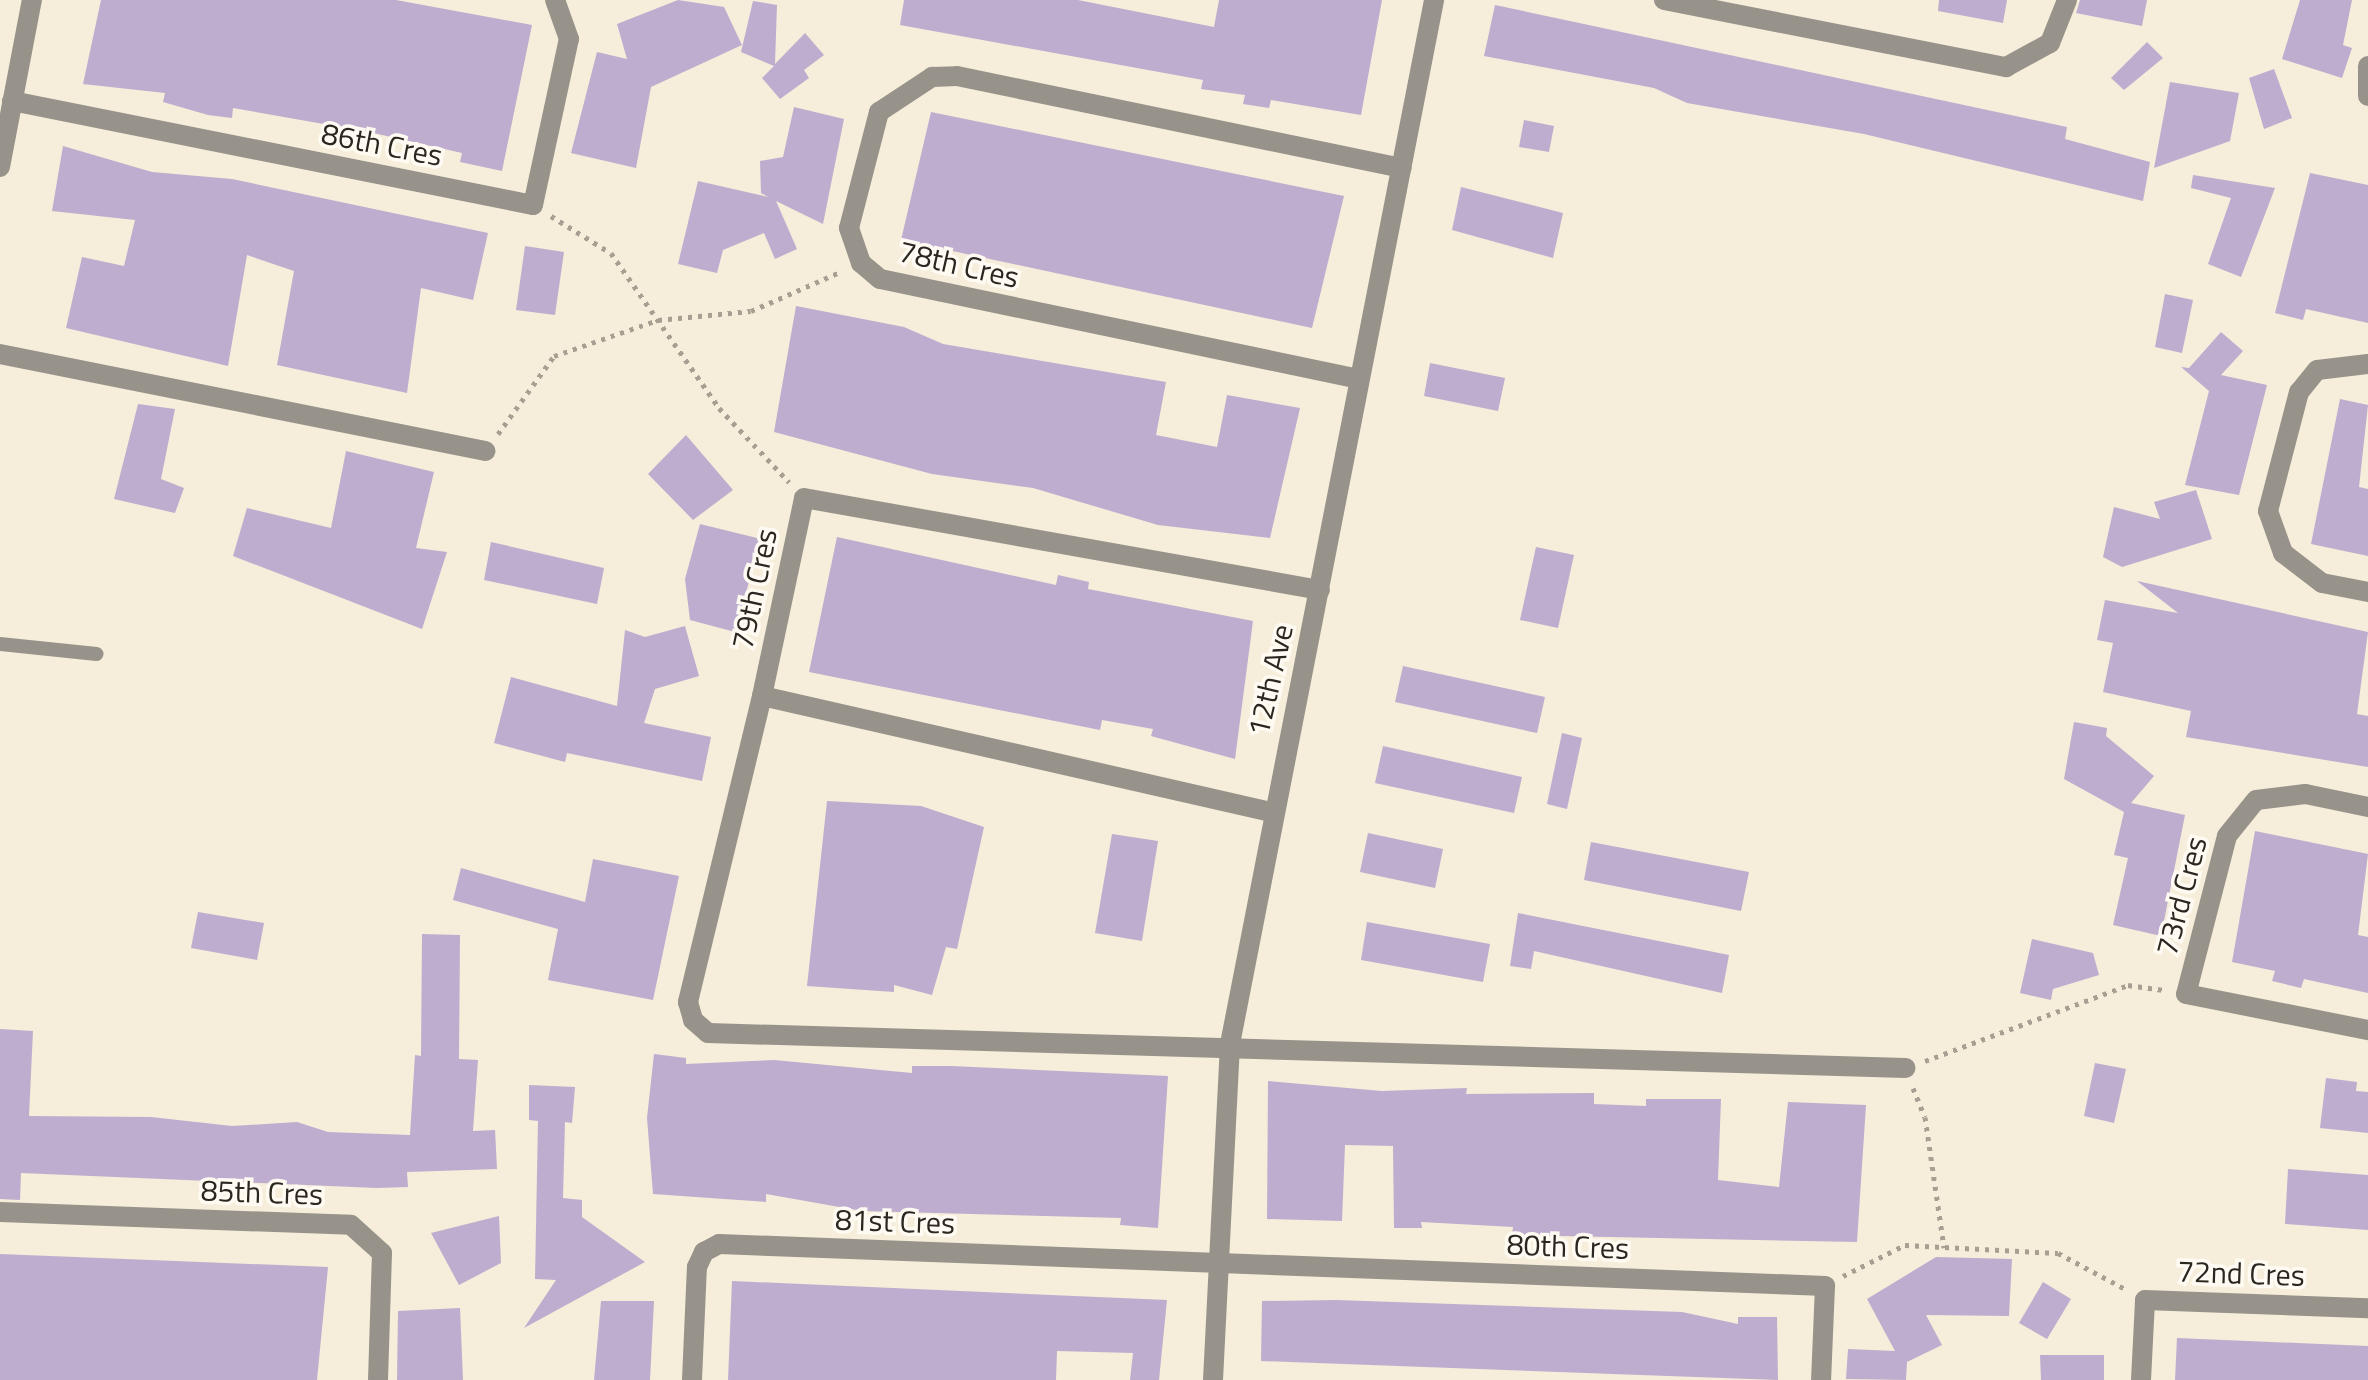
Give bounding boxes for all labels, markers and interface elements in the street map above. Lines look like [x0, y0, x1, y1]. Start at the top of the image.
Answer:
street label: 86th Cres [319, 115, 445, 173]
street label: 78th Cres [895, 233, 1023, 295]
street label: 79th Cres [724, 525, 784, 653]
street label: 12th Ave [1240, 621, 1300, 739]
street label: 73rd Cres [2148, 833, 2214, 959]
street label: 85th Cres [200, 1172, 324, 1212]
street label: 81st Cres [834, 1201, 956, 1241]
street label: 80th Cres [1506, 1226, 1630, 1266]
street label: 72nd Cres [2177, 1253, 2305, 1293]

